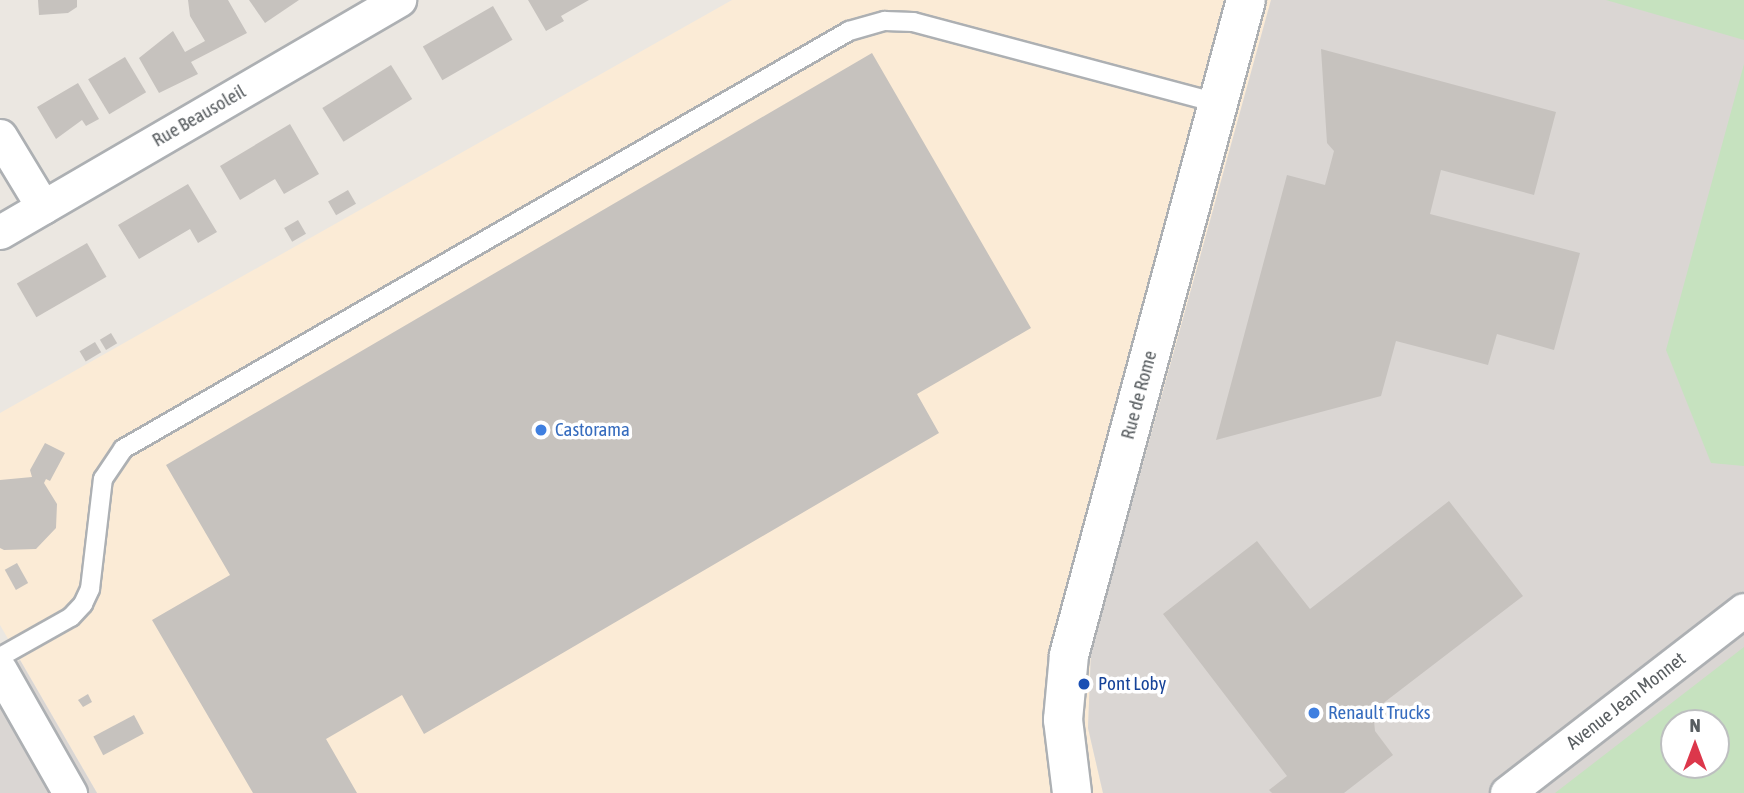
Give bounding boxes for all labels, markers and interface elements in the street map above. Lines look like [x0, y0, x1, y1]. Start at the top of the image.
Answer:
street label: Rue Beausoleil [148, 80, 250, 152]
street label: Rue de Rome [1116, 348, 1162, 442]
place label: Castorama [555, 419, 630, 441]
marker: Castorama [533, 422, 549, 438]
street label: Avenue Jean Monnet [1562, 647, 1690, 755]
place label: Pont Loby [1098, 673, 1166, 695]
marker: Pont Loby [1076, 676, 1092, 692]
place label: Renault Trucks [1328, 702, 1431, 724]
marker: Renault Trucks [1306, 705, 1322, 721]
north arrow [1660, 709, 1730, 779]
text: N [1689, 714, 1701, 736]

